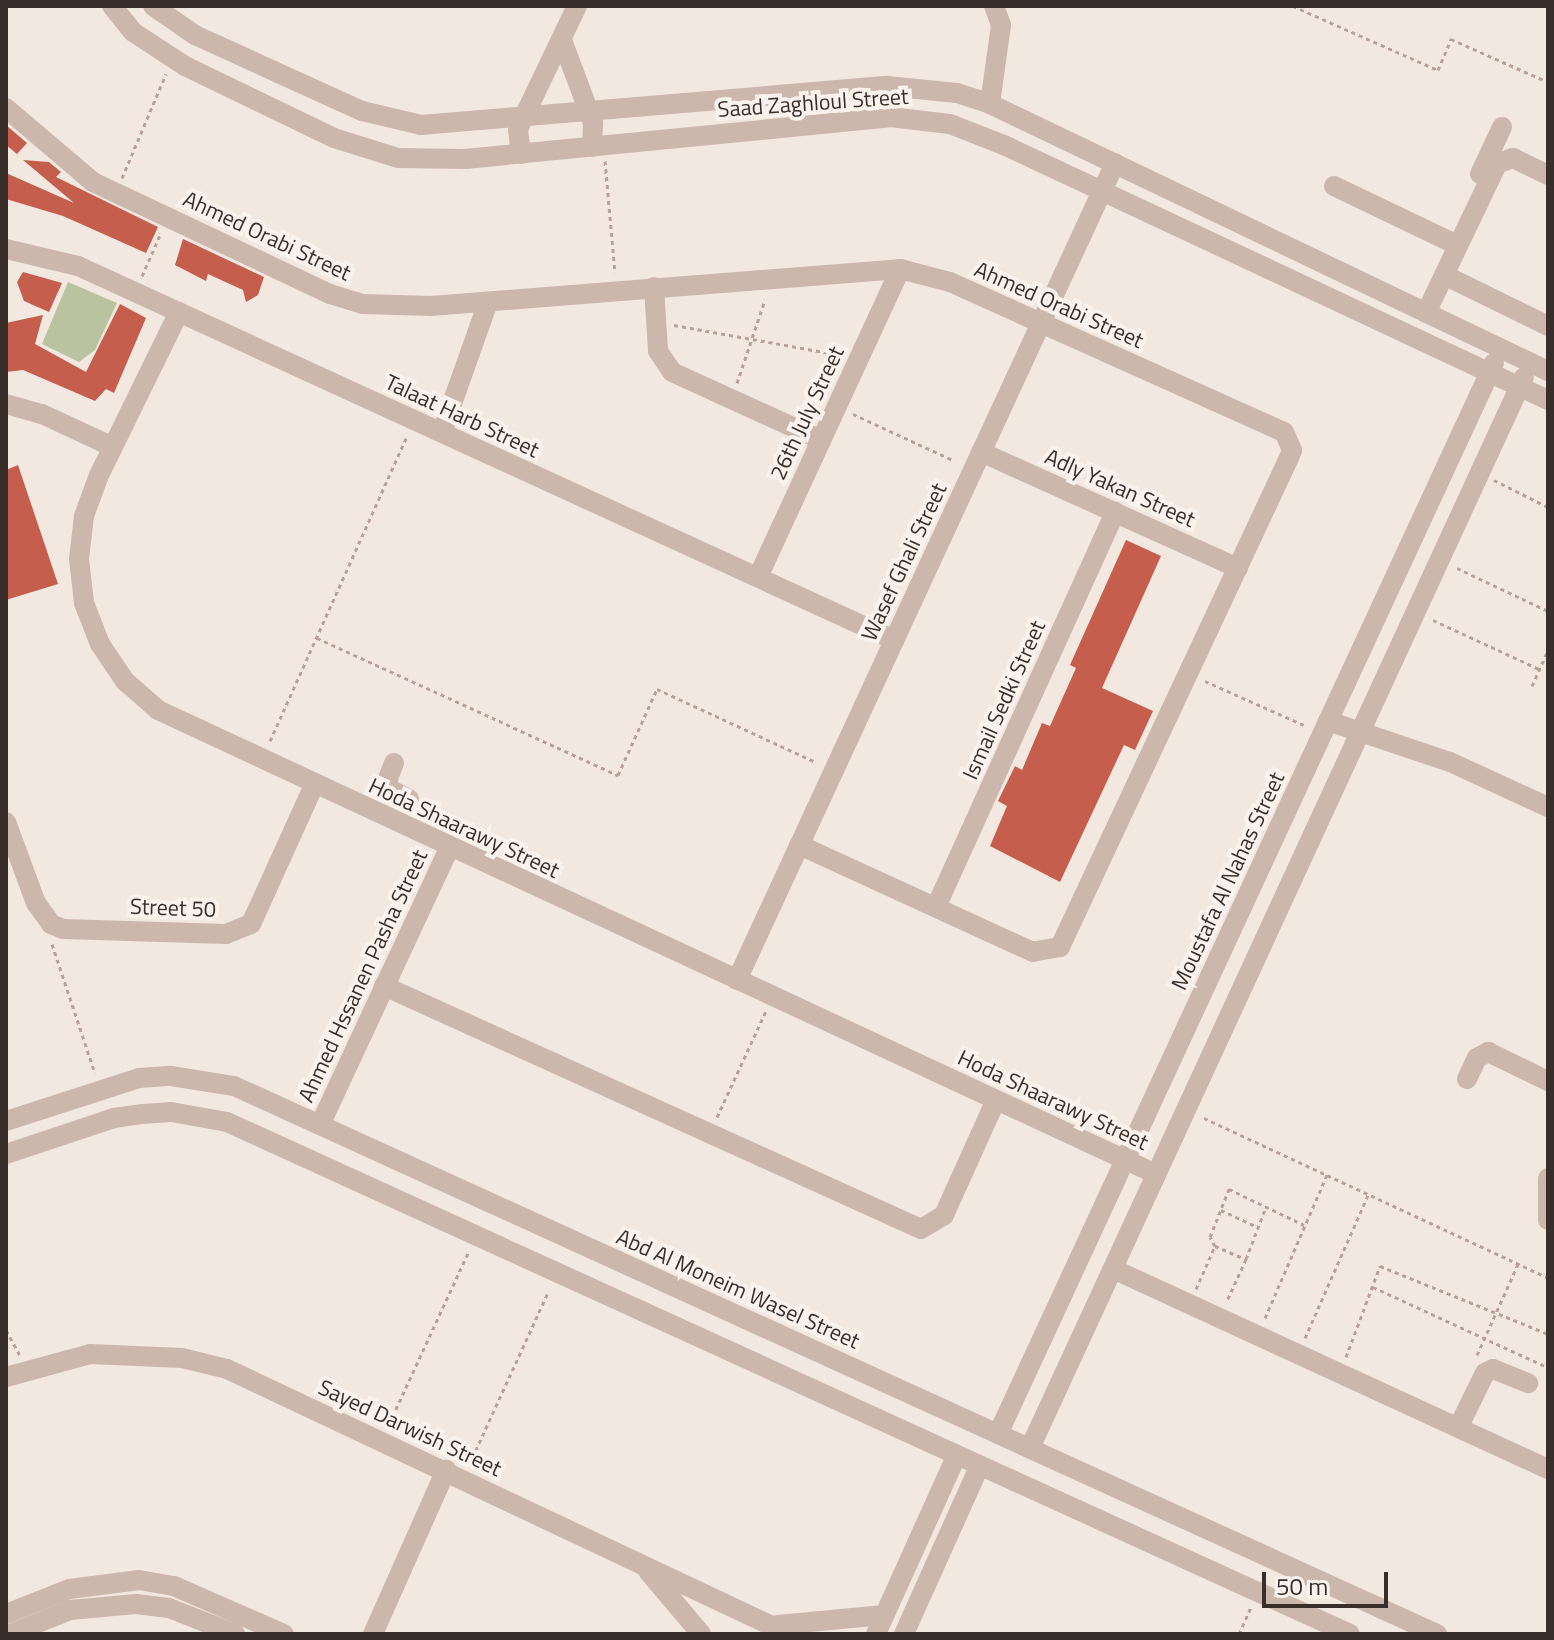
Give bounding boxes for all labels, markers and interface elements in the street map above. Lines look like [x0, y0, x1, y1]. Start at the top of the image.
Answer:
street label: Saad Zaghloul Street [717, 83, 909, 123]
street label: Ahmed Orabi Street [179, 186, 355, 286]
street label: Ahmed Orabi Street [970, 256, 1148, 354]
street label: 26th July Street [765, 342, 849, 484]
street label: Talaat Harb Street [381, 369, 543, 463]
street label: Adly Yakan Street [1041, 443, 1199, 533]
street label: Wasef Ghali Street [856, 479, 952, 645]
street label: Ismail Sedki Street [957, 616, 1051, 784]
street label: Moustafa Al Nahas Street [1166, 768, 1290, 994]
street label: Hoda Shaarawy Street [365, 772, 563, 884]
street label: Ahmed Hssanen Pasha Street [293, 846, 433, 1106]
street label: Street 50 [129, 893, 217, 923]
street label: Hoda Shaarawy Street [954, 1044, 1152, 1156]
street label: Abd Al Moneim Wasel Street [612, 1223, 864, 1355]
street label: Sayed Darwish Street [314, 1374, 506, 1482]
scale bar [1266, 1556, 1392, 1606]
text: 50 m [1276, 1568, 1328, 1604]

